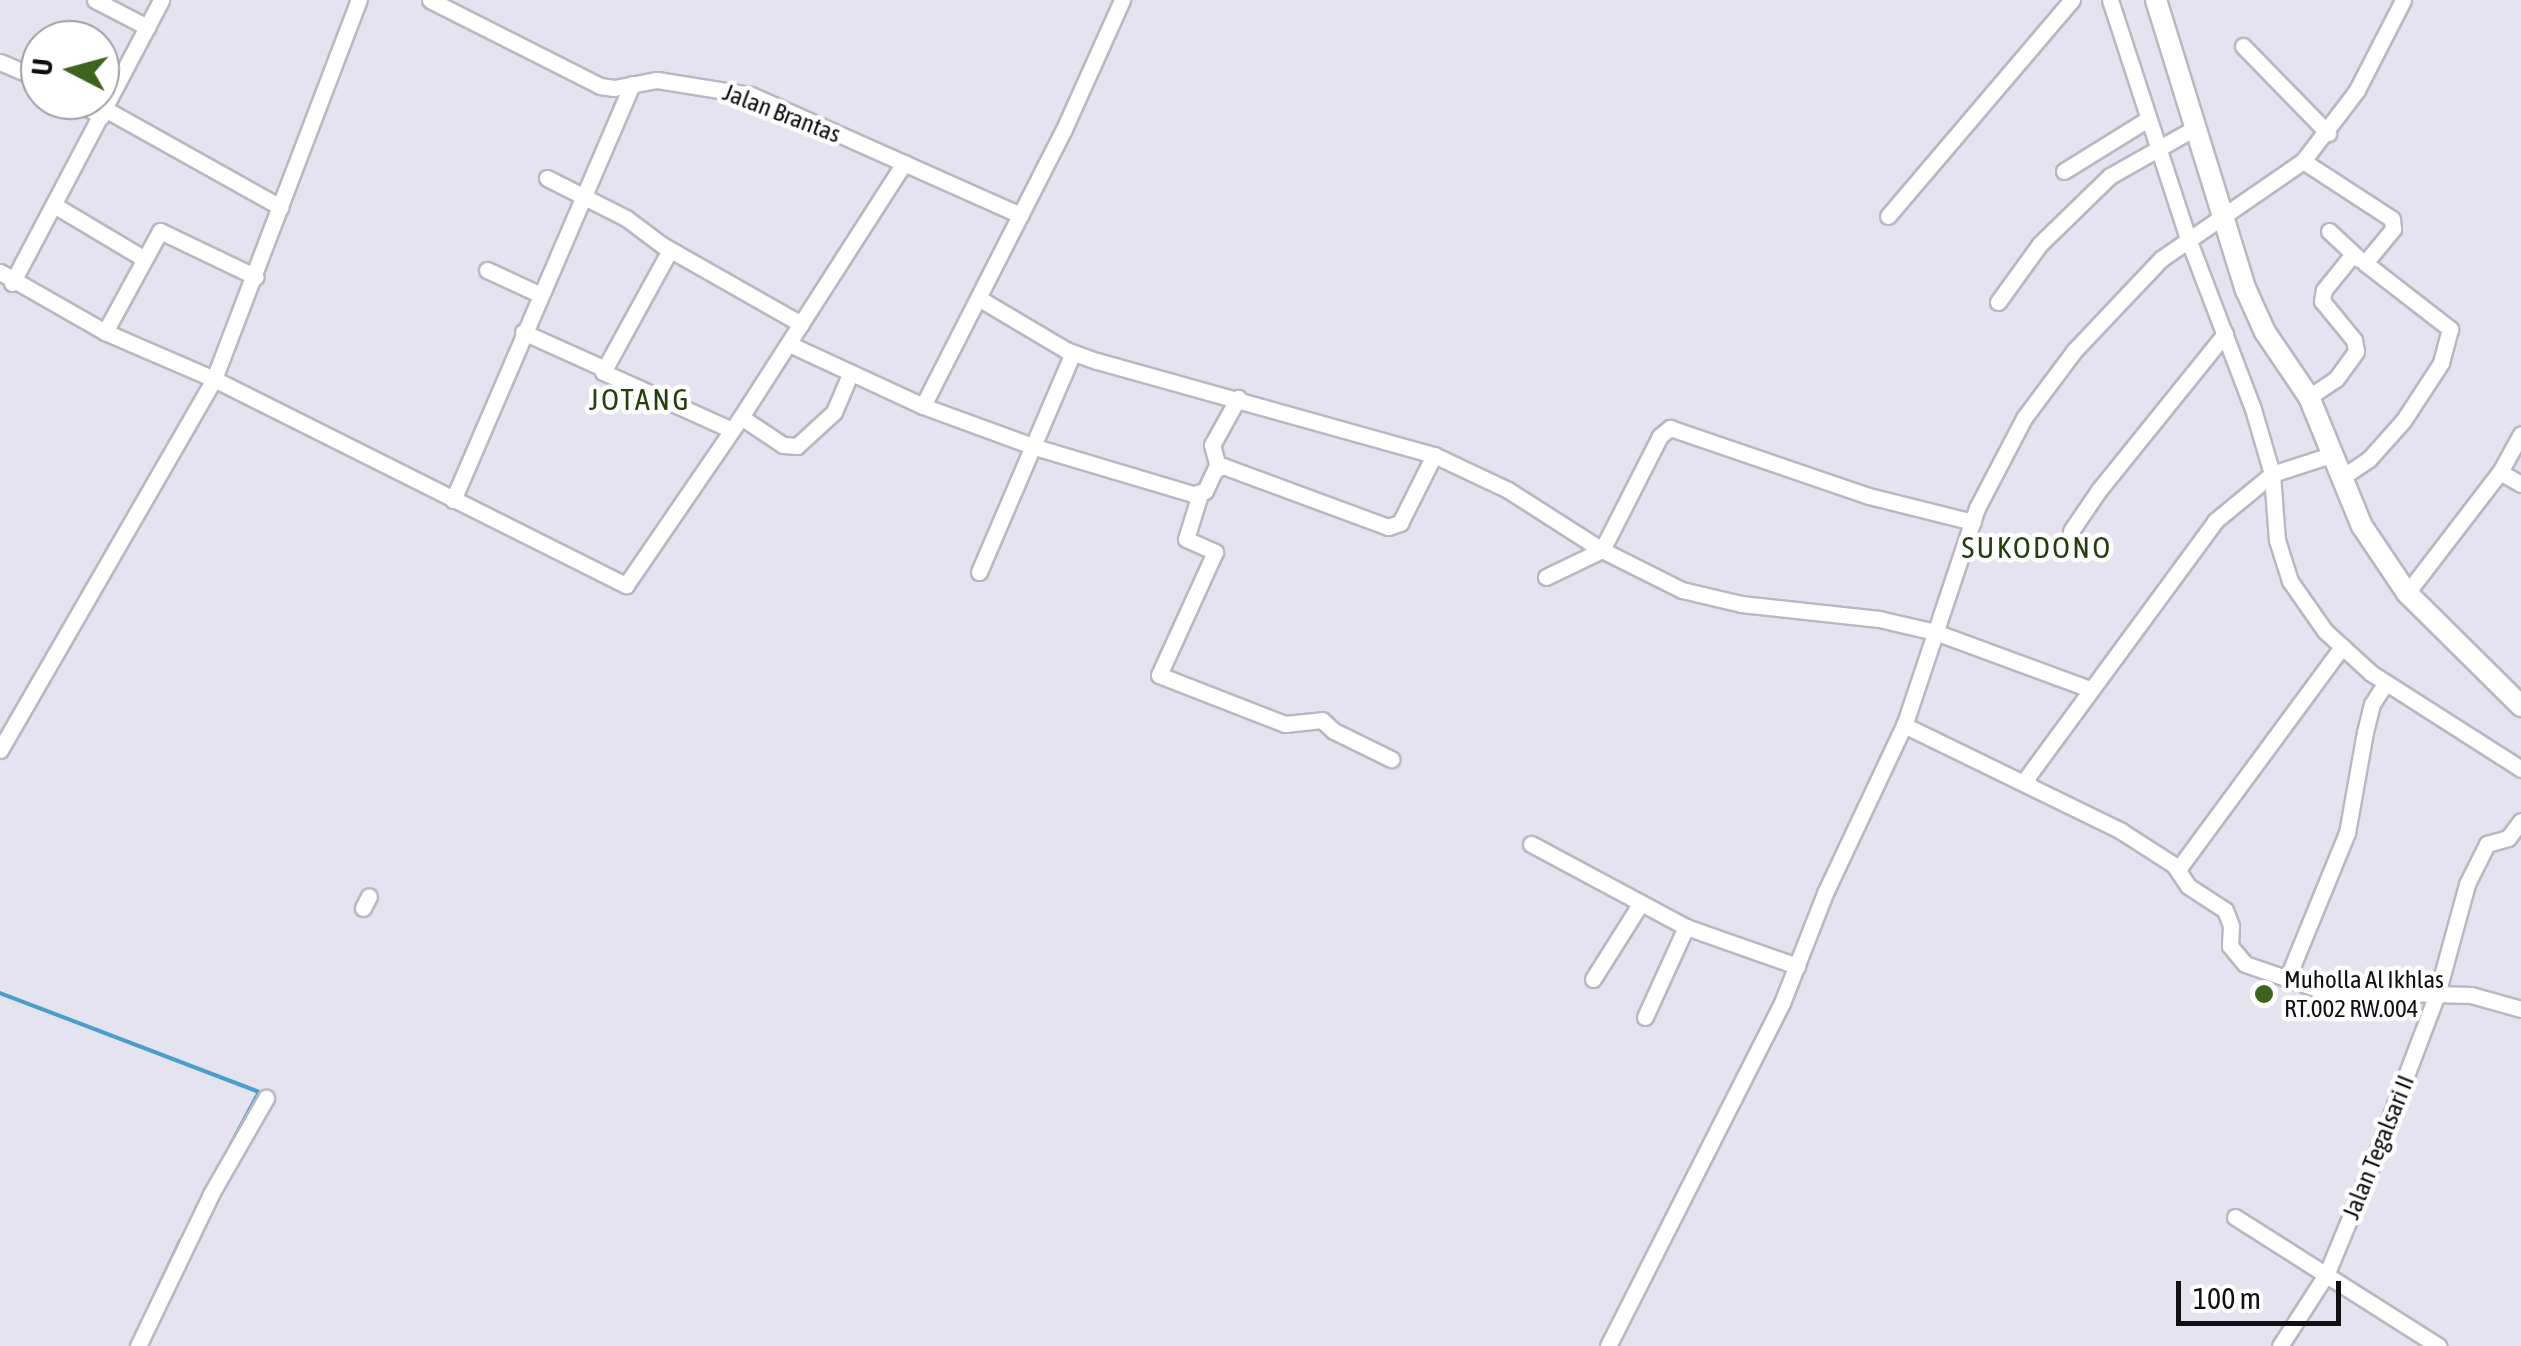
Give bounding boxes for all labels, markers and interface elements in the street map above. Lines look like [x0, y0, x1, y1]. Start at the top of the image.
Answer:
north arrow [20, 20, 120, 120]
text: U [25, 57, 59, 77]
street label: Jalan Brantas [719, 77, 845, 149]
district label: JOTANG [589, 381, 691, 417]
district label: SUKODONO [1961, 529, 2113, 565]
place label: Muholla Al Ikhlas RT.002 RW.004 [2284, 965, 2444, 1024]
marker: Muholla Al Ikhlas RT.002 RW.004 [2253, 983, 2275, 1005]
street label: Jalan Tegalsari II [2336, 1071, 2420, 1223]
scale bar [2181, 1261, 2346, 1323]
text: 100 m [2193, 1281, 2261, 1315]

